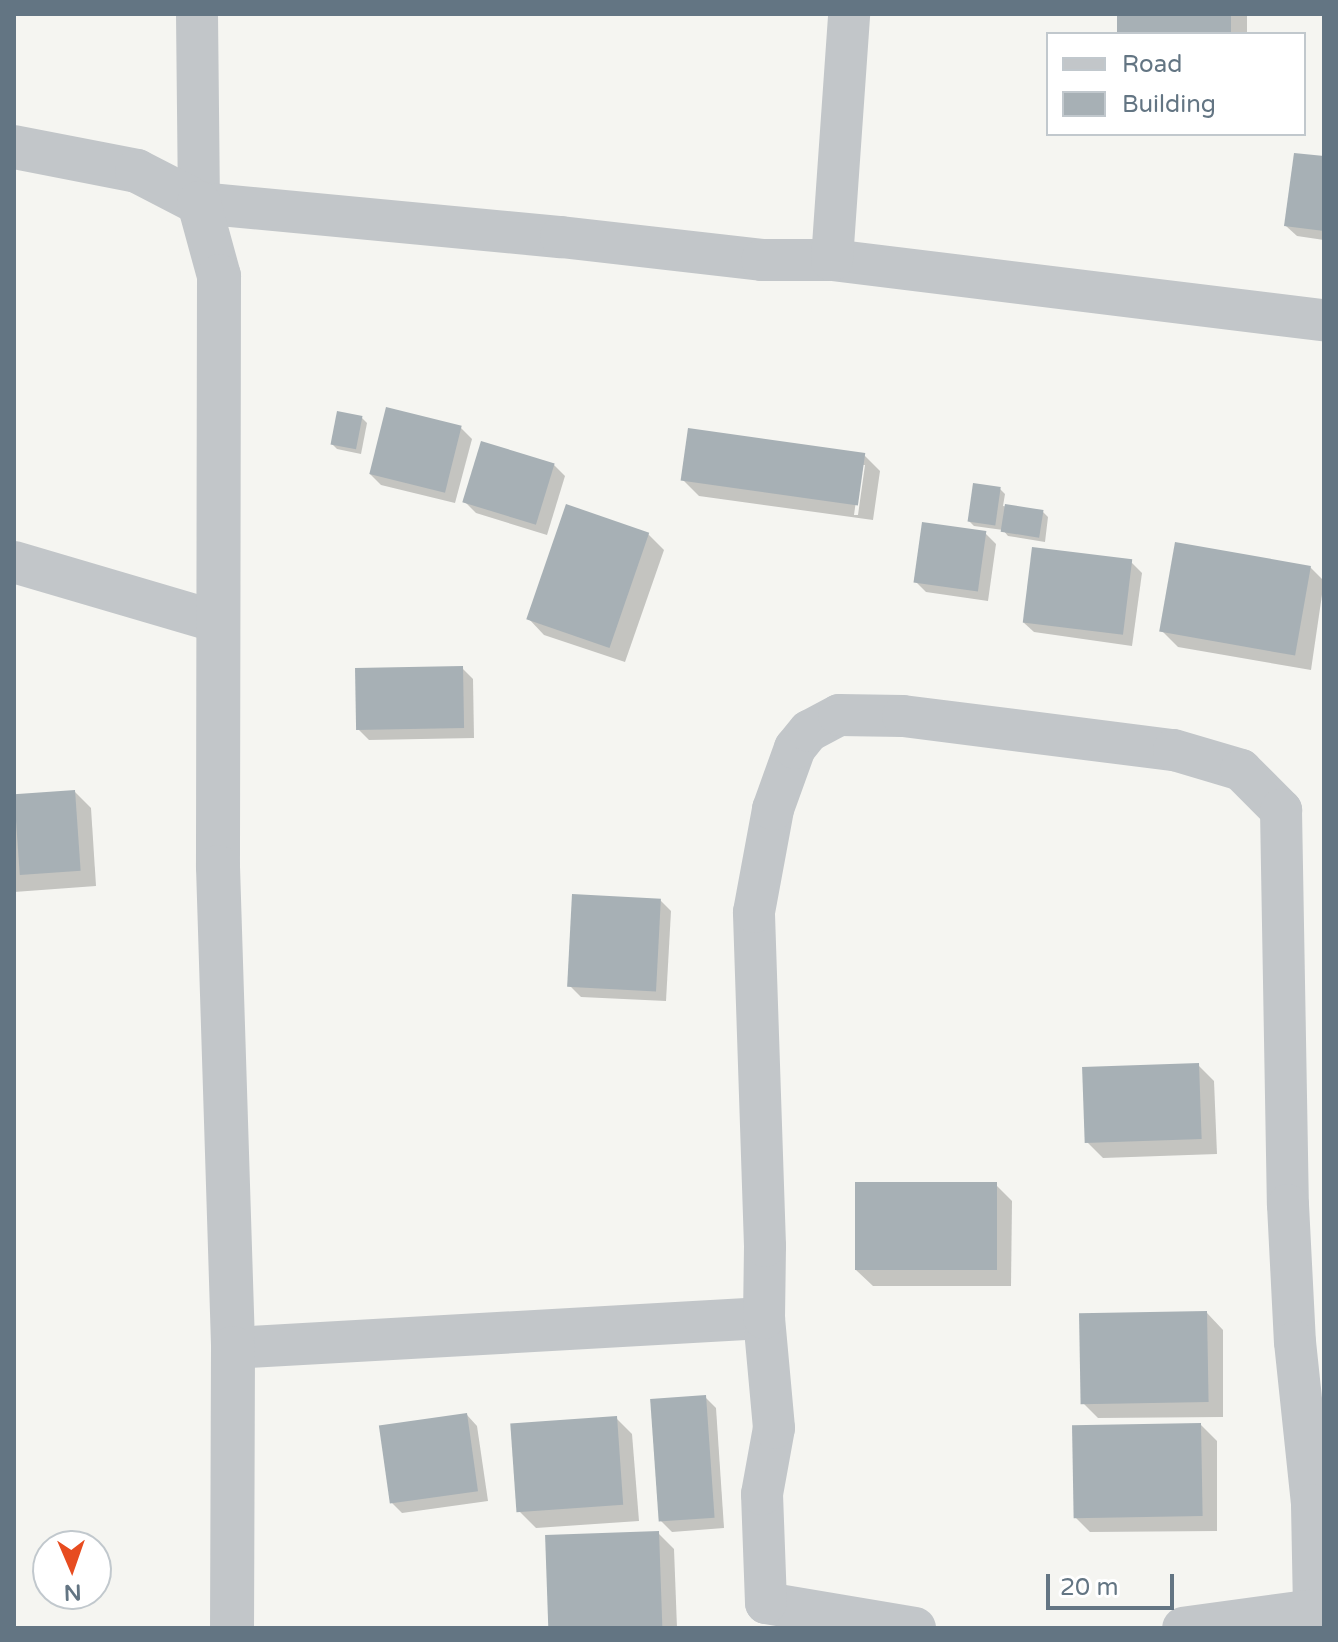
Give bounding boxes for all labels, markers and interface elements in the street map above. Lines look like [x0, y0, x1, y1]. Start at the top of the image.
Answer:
legend [1046, 32, 1306, 136]
text: Road [1122, 50, 1182, 79]
text: Building [1122, 90, 1216, 119]
north arrow [32, 1530, 112, 1610]
scale bar [1050, 1558, 1178, 1608]
text: 20 m [1060, 1573, 1118, 1602]
text: N [63, 1579, 82, 1605]

